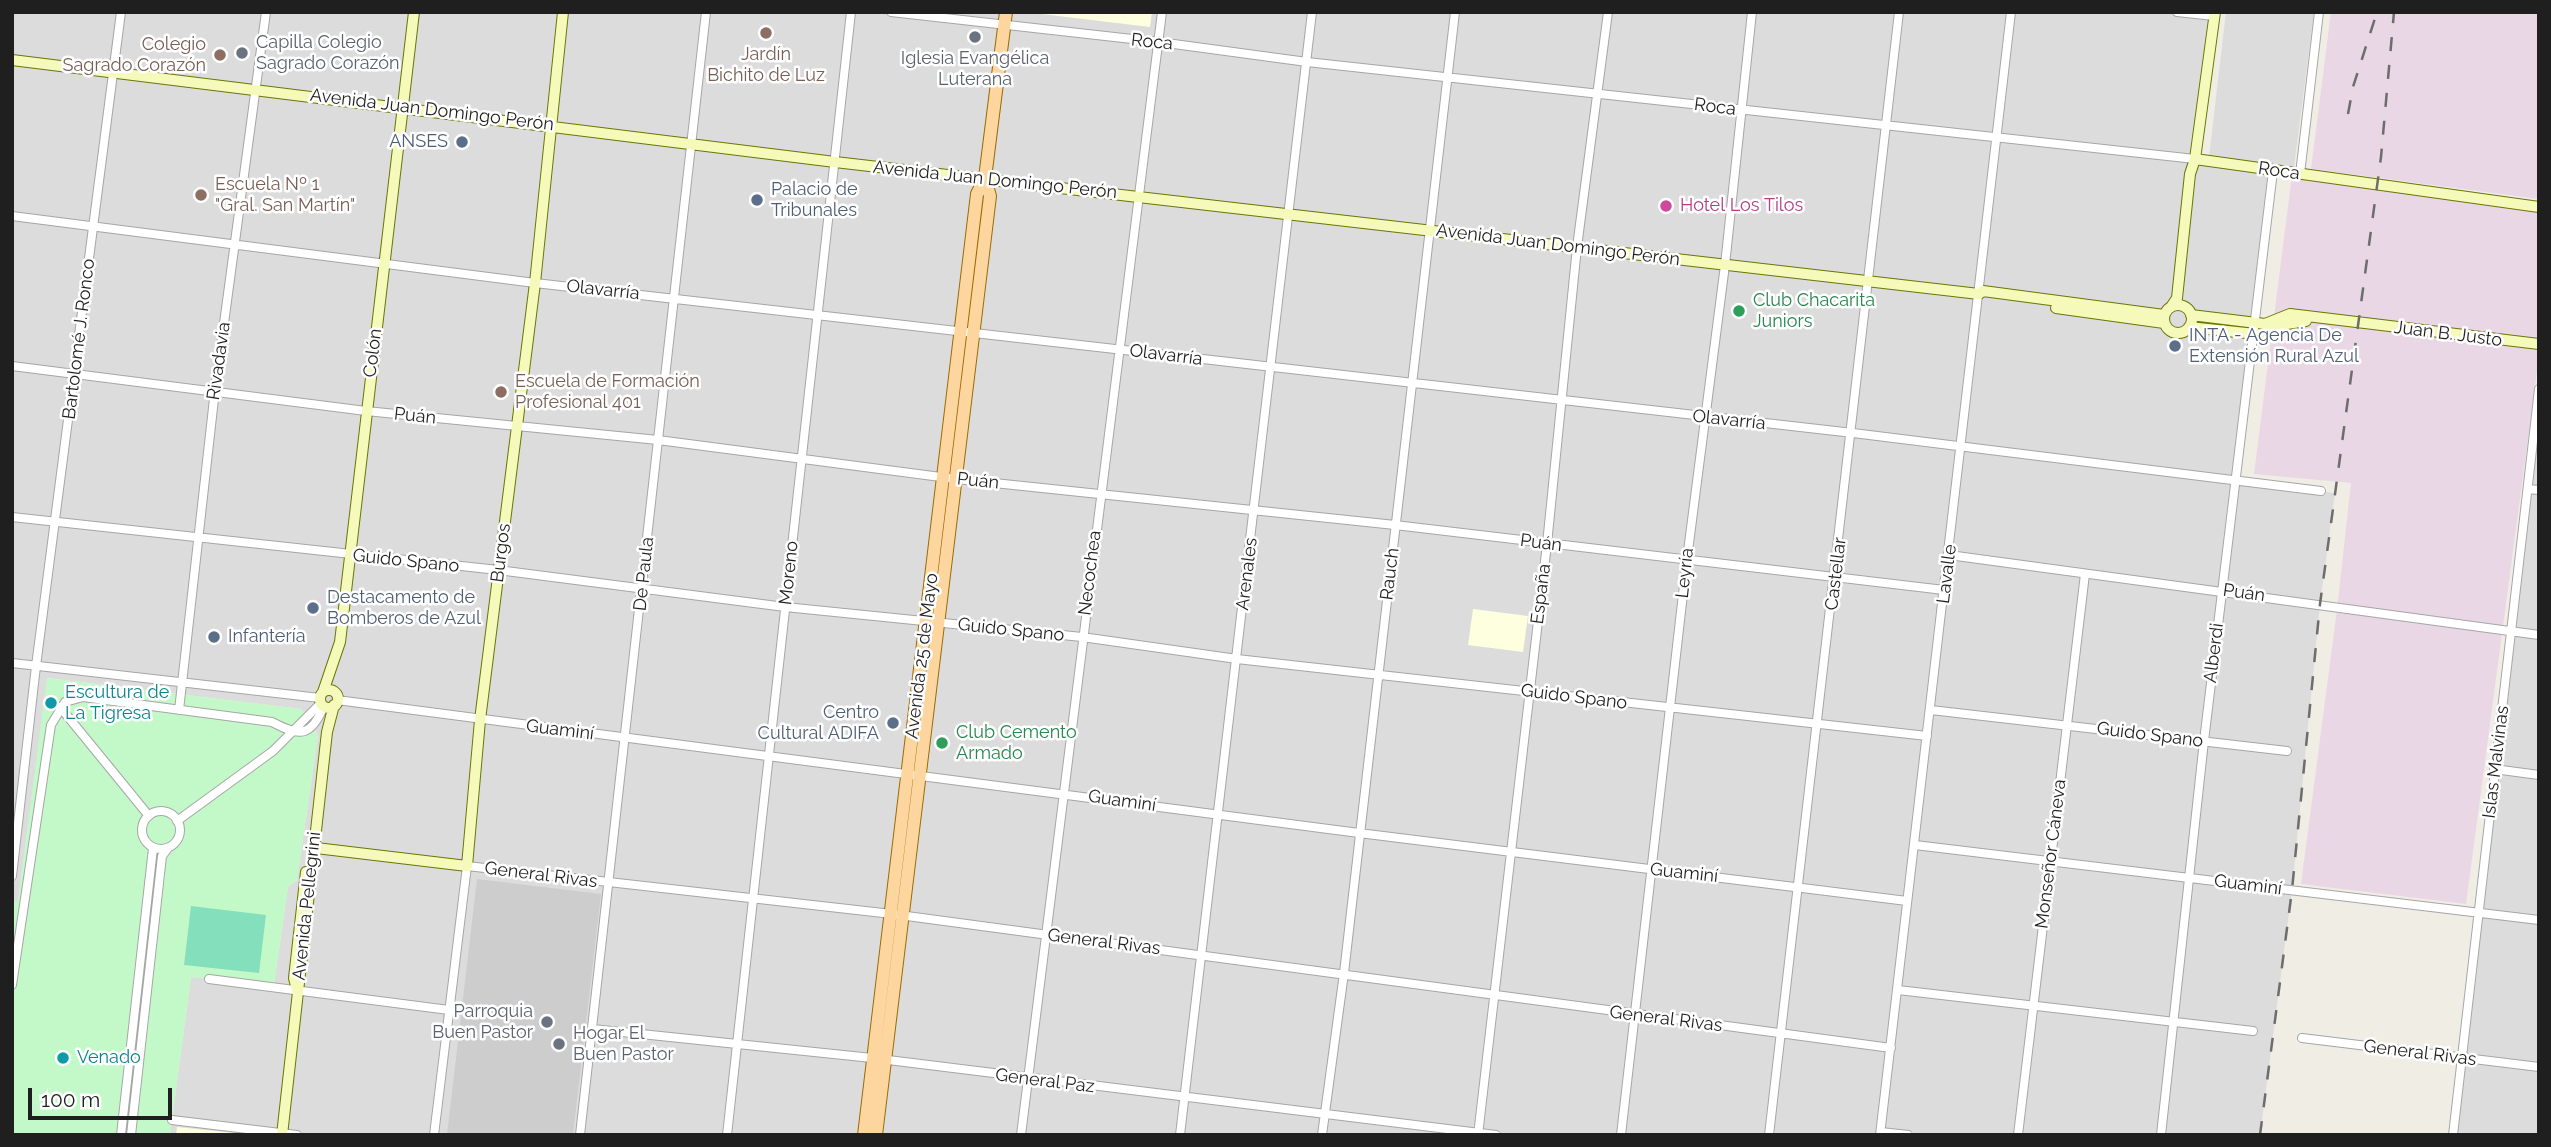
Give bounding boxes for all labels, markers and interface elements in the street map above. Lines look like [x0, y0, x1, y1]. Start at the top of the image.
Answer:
marker: Jardín Bichito de Luz [758, 25, 774, 41]
marker: Iglesia Evangélica Luterana [967, 29, 983, 45]
street label: Roca [1130, 29, 1174, 55]
place label: Capilla Colegio Sagrado Corazón [256, 32, 399, 74]
place label: Colegio Sagrado Corazón [63, 34, 206, 76]
place label: Jardín Bichito de Luz [707, 44, 825, 86]
marker: Capilla Colegio Sagrado Corazón [234, 45, 250, 61]
marker: Colegio Sagrado Corazón [212, 47, 228, 63]
place label: Iglesia Evangélica Luterana [901, 48, 1049, 90]
street label: Avenida Juan Domingo Perón [309, 84, 555, 136]
street label: Roca [1693, 94, 1737, 120]
place label: ANSES [389, 131, 448, 153]
marker: ANSES [454, 134, 470, 150]
street label: Avenida Juan Domingo Perón [872, 156, 1118, 204]
street label: Roca [2257, 157, 2301, 185]
place label: Escuela Nº 1 "Gral. San Martín" [215, 174, 355, 216]
place label: Palacio de Tribunales [771, 179, 857, 222]
marker: Escuela Nº 1 "Gral. San Martín" [193, 187, 209, 203]
marker: Palacio de Tribunales [749, 192, 765, 208]
place label: Hotel Los Tilos [1680, 195, 1803, 217]
marker: Hotel Los Tilos [1658, 198, 1674, 214]
street label: Avenida Juan Domingo Perón [1435, 219, 1681, 271]
street label: Bartolomé J. Ronco [58, 257, 100, 421]
street label: Olavarría [565, 275, 641, 305]
place label: Club Chacarita Juniors [1753, 290, 1875, 332]
marker: Club Chacarita Juniors [1731, 303, 1747, 319]
street label: Juan B. Justo [2393, 317, 2503, 351]
street label: Rivadavia [203, 320, 235, 402]
place label: INTA - Agencia De Extensión Rural Azul [2189, 325, 2359, 368]
street label: Colón [359, 327, 387, 379]
marker: INTA - Agencia De Extensión Rural Azul [2167, 338, 2183, 354]
street label: Olavarría [1128, 340, 1204, 370]
place label: Escuela de Formación Profesional 401 [515, 371, 700, 414]
marker: Escuela de Formación Profesional 401 [493, 384, 509, 400]
street label: Puán [393, 403, 437, 429]
street label: Olavarría [1691, 405, 1767, 435]
street label: Puán [956, 468, 1000, 494]
street label: Burgos [487, 522, 515, 584]
street label: Necochea [1074, 529, 1106, 617]
street label: Puán [1519, 530, 1563, 556]
street label: De Paula [629, 536, 659, 612]
street label: Arenales [1232, 536, 1262, 612]
street label: Castellar [1821, 536, 1851, 612]
street label: Moreno [775, 540, 803, 606]
street label: Lavalle [1933, 543, 1961, 605]
street label: Guido Spano [352, 545, 460, 577]
street label: Rauch [1376, 547, 1404, 601]
street label: Leyría [1672, 547, 1698, 599]
street label: España [1527, 562, 1555, 626]
street label: Avenida 25 de Mayo [901, 572, 943, 740]
street label: Puán [2222, 579, 2266, 607]
place label: Destacamento de Bomberos de Azul [327, 587, 481, 630]
marker: Destacamento de Bomberos de Azul [305, 600, 321, 616]
street label: Guido Spano [957, 614, 1065, 646]
street label: Alberdi [2200, 622, 2228, 684]
place label: Infantería [228, 626, 305, 648]
marker: Infantería [206, 629, 222, 645]
street label: Guido Spano [1520, 680, 1628, 714]
place label: Escultura de La Tigresa [65, 682, 169, 724]
marker: Escultura de La Tigresa [43, 695, 59, 711]
place label: Centro Cultural ADIFA [758, 702, 879, 744]
street label: Islas Malvinas [2478, 704, 2514, 820]
street label: Guaminí [525, 715, 595, 745]
marker: Centro Cultural ADIFA [885, 715, 901, 731]
street label: Guido Spano [2096, 718, 2204, 752]
place label: Club Cemento Armado [956, 722, 1077, 764]
marker: Club Cemento Armado [934, 735, 950, 751]
street label: Monseñor Cáneva [2031, 778, 2071, 930]
street label: Guaminí [1087, 786, 1157, 816]
street label: Avenida Pellegrini [288, 831, 326, 981]
street label: General Rivas [483, 857, 599, 893]
street label: Guaminí [1649, 859, 1719, 887]
street label: Guaminí [2213, 870, 2283, 900]
street label: General Rivas [1046, 924, 1162, 960]
place label: Parroquia Buen Pastor [432, 1001, 533, 1044]
street label: General Rivas [1608, 1001, 1724, 1037]
marker: Parroquia Buen Pastor [539, 1014, 555, 1030]
place label: Hogar El Buen Pastor [573, 1023, 674, 1066]
street label: General Rivas [2362, 1035, 2478, 1071]
marker: Hogar El Buen Pastor [551, 1036, 567, 1052]
place label: Venado [77, 1047, 141, 1069]
marker: Venado [55, 1050, 71, 1066]
street label: General Paz [994, 1064, 1096, 1098]
scale bar [32, 1074, 175, 1118]
text: 100 m [41, 1087, 100, 1112]

